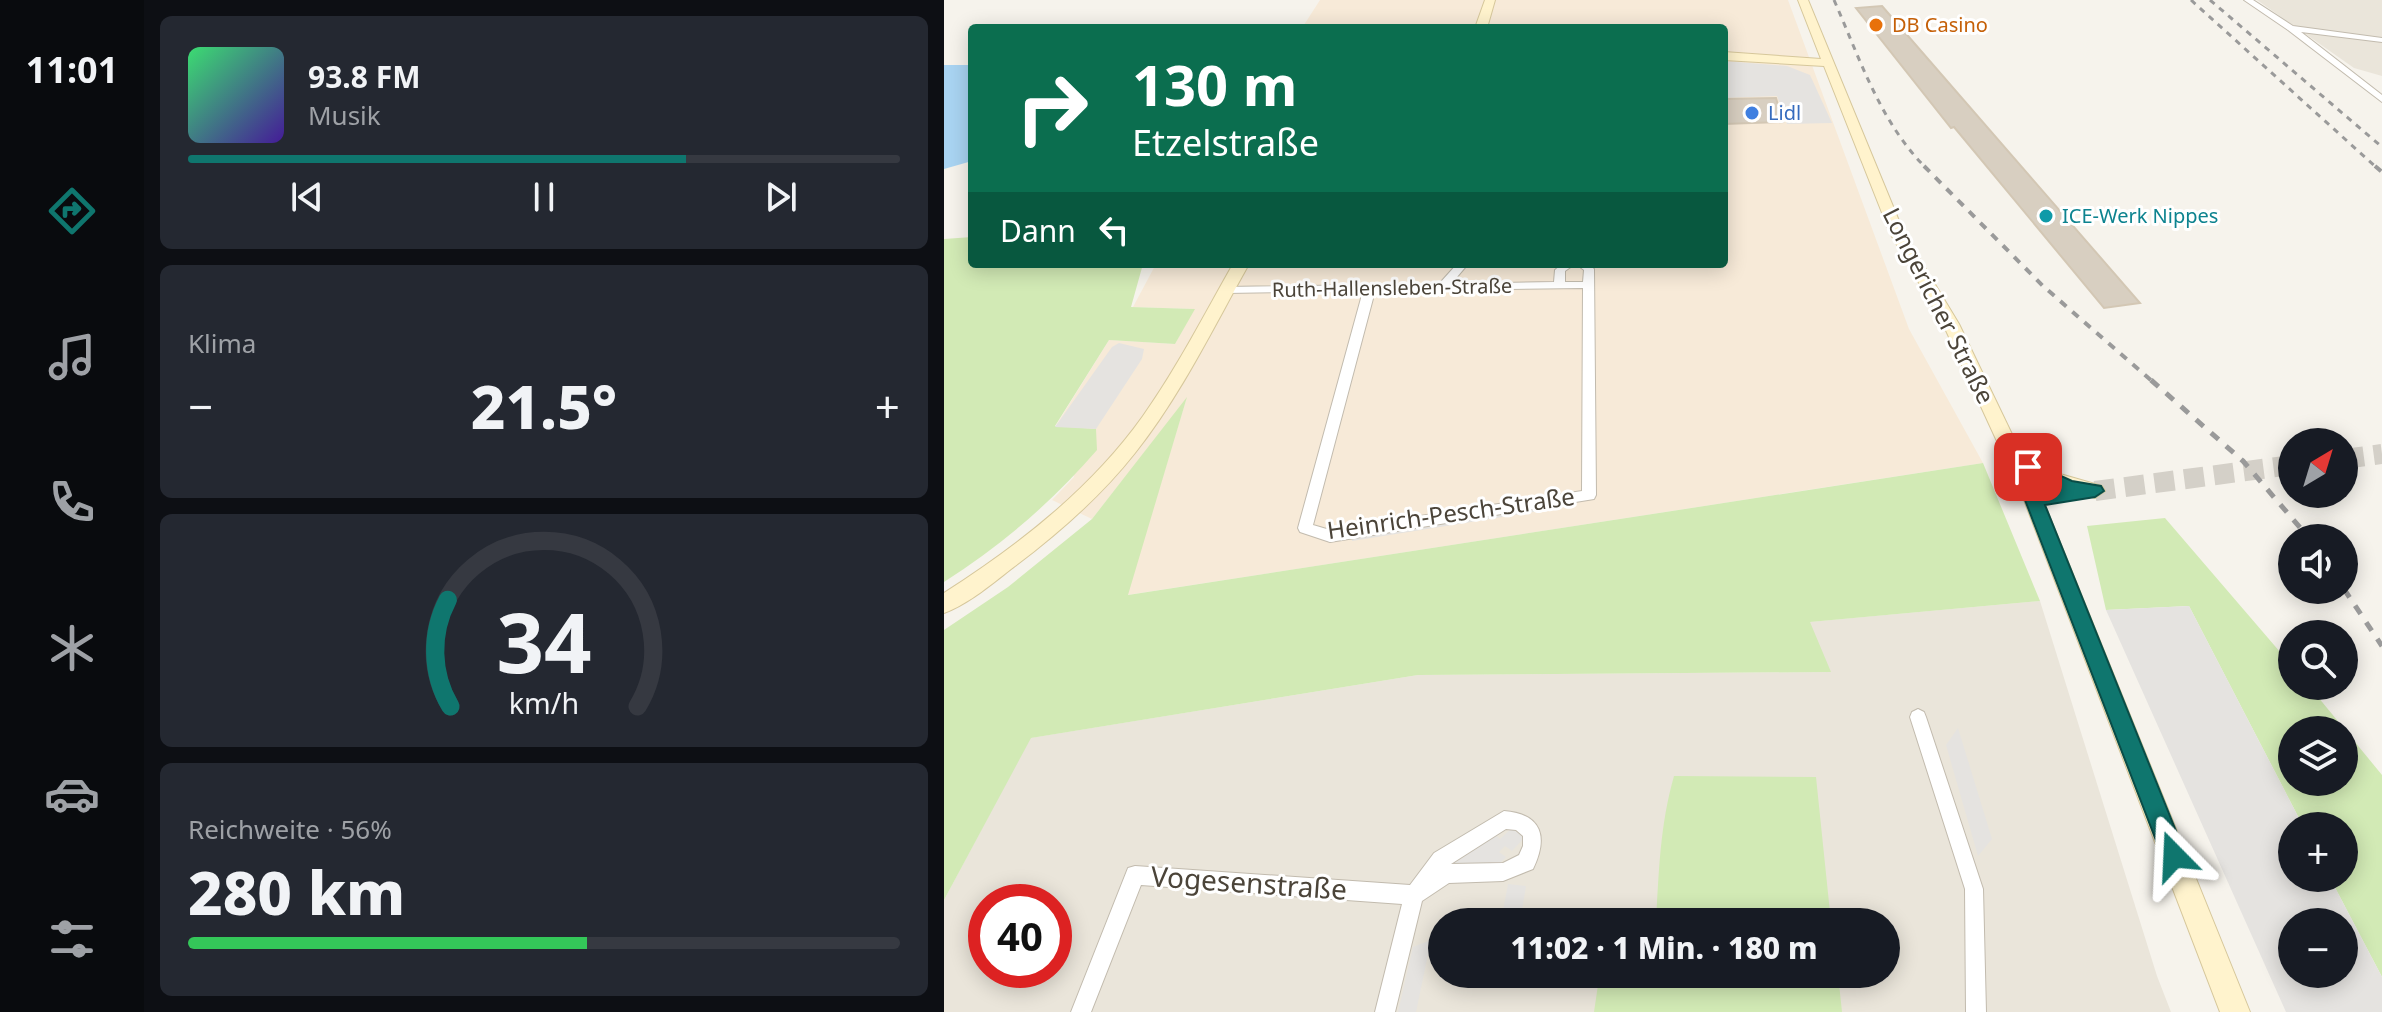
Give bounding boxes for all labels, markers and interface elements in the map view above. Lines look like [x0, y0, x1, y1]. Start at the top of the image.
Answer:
place label: DB Casino [1892, 11, 1988, 38]
marker: DB Casino [1867, 16, 1885, 34]
text: 11:01 [26, 45, 118, 94]
text: 130 m [1132, 46, 1297, 122]
text: 93.8 FM [308, 56, 420, 97]
icon: right [1000, 56, 1104, 160]
text: Musik [308, 97, 381, 133]
place label: Lidl [1768, 99, 1801, 126]
marker: Lidl [1743, 104, 1761, 122]
text: Etzelstraße [1132, 118, 1319, 167]
icon: previous [285, 175, 329, 219]
icon: pause [522, 175, 566, 219]
icon: next [759, 175, 803, 219]
icon: directions [44, 183, 100, 239]
street label: Longericher Straße [1876, 202, 2003, 409]
place label: ICE-Werk Nippes [2062, 202, 2218, 229]
marker: ICE-Werk Nippes [2037, 207, 2055, 225]
icon: left [1092, 208, 1136, 252]
text: Dann [1000, 210, 1076, 251]
street label: Ruth-Hallensleben-Straße [1272, 272, 1512, 303]
text: Klima [188, 325, 256, 361]
icon: music [44, 329, 100, 385]
text: 21.5° [471, 365, 617, 447]
text: − [188, 376, 213, 436]
text: + [875, 376, 900, 436]
north arrow [2278, 428, 2358, 508]
map controls [2278, 428, 2358, 988]
pin [1994, 433, 2062, 501]
icon: arrive [2006, 445, 2050, 489]
icon: phone [44, 474, 100, 530]
street label: Heinrich-Pesch-Straße [1325, 479, 1577, 546]
button: sound [2278, 524, 2358, 604]
text: 34 [496, 583, 592, 696]
icon: climate [44, 620, 100, 676]
button: search [2278, 620, 2358, 700]
text: km/h [509, 683, 579, 722]
button: layers [2278, 716, 2358, 796]
icon: car [44, 766, 100, 822]
text: Reichweite · 56% [188, 811, 392, 847]
button: + [2278, 812, 2358, 892]
position arrow [2132, 814, 2216, 898]
text: 280 km [188, 851, 405, 933]
street label: Vogesenstraße [1150, 856, 1348, 908]
speed limit sign: 40 [968, 884, 1072, 988]
button: − [2278, 908, 2358, 988]
icon: filters [44, 911, 100, 967]
text: 11:02 · 1 Min. · 180 m [1510, 927, 1818, 968]

